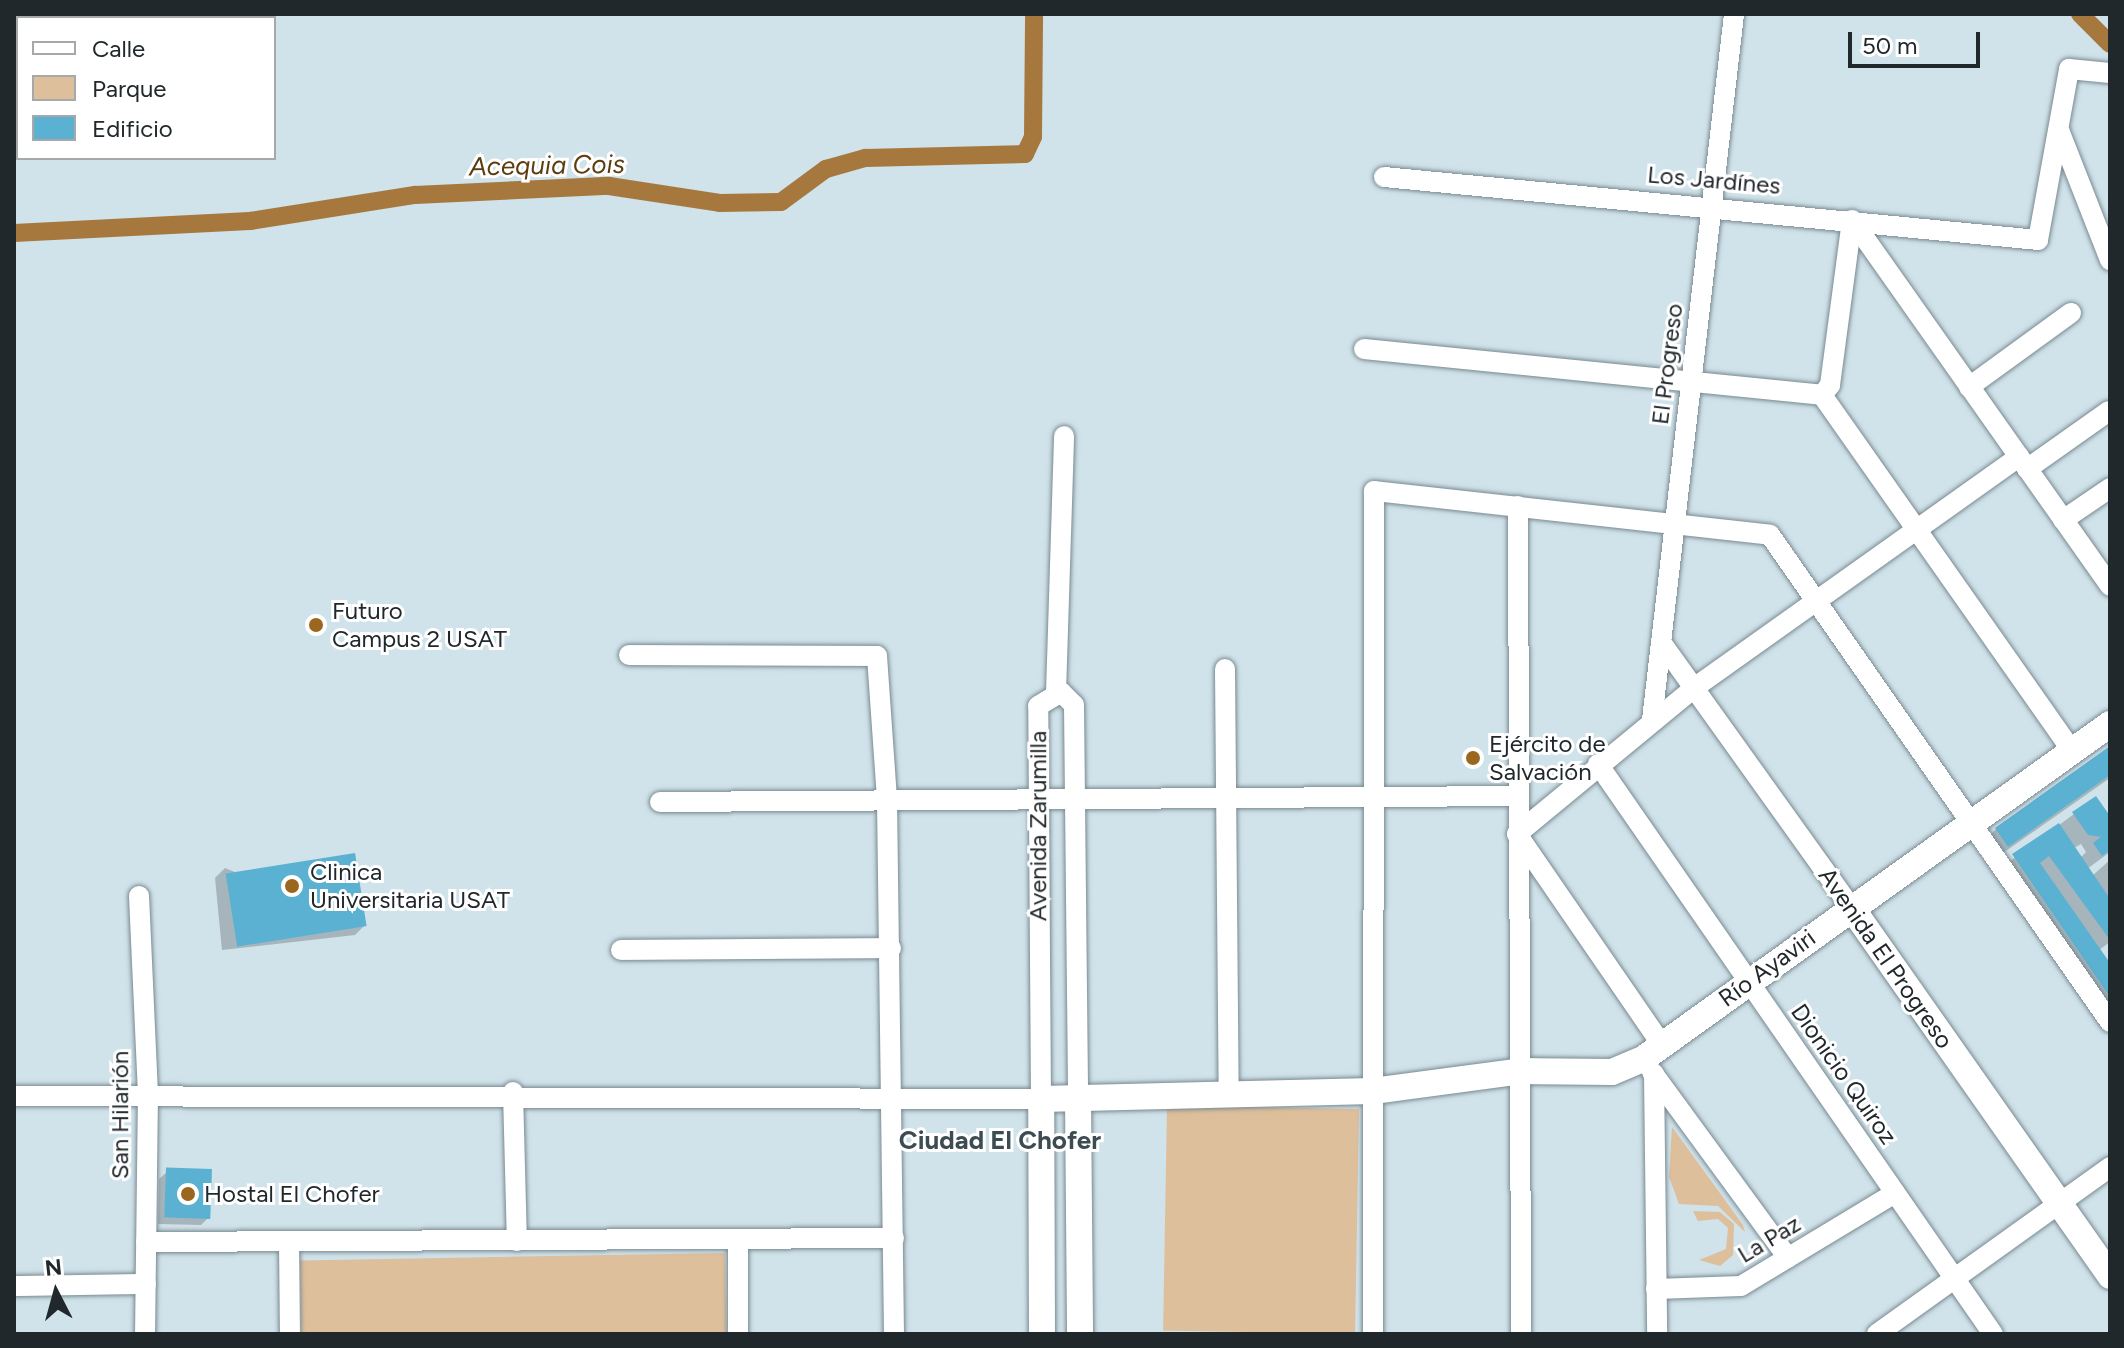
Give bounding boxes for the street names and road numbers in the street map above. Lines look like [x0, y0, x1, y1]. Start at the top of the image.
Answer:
street label: Los Jardínes [1646, 160, 1782, 200]
street label: El Progreso [1645, 302, 1689, 426]
street label: Avenida Zarumilla [1024, 731, 1052, 921]
street label: Avenida El Progreso [1813, 862, 1959, 1054]
street label: Río Ayaviri [1713, 923, 1821, 1013]
street label: Dionicio Quiroz [1785, 998, 1903, 1150]
street label: San Hilarión [106, 1051, 134, 1179]
street label: La Paz [1732, 1209, 1806, 1269]

